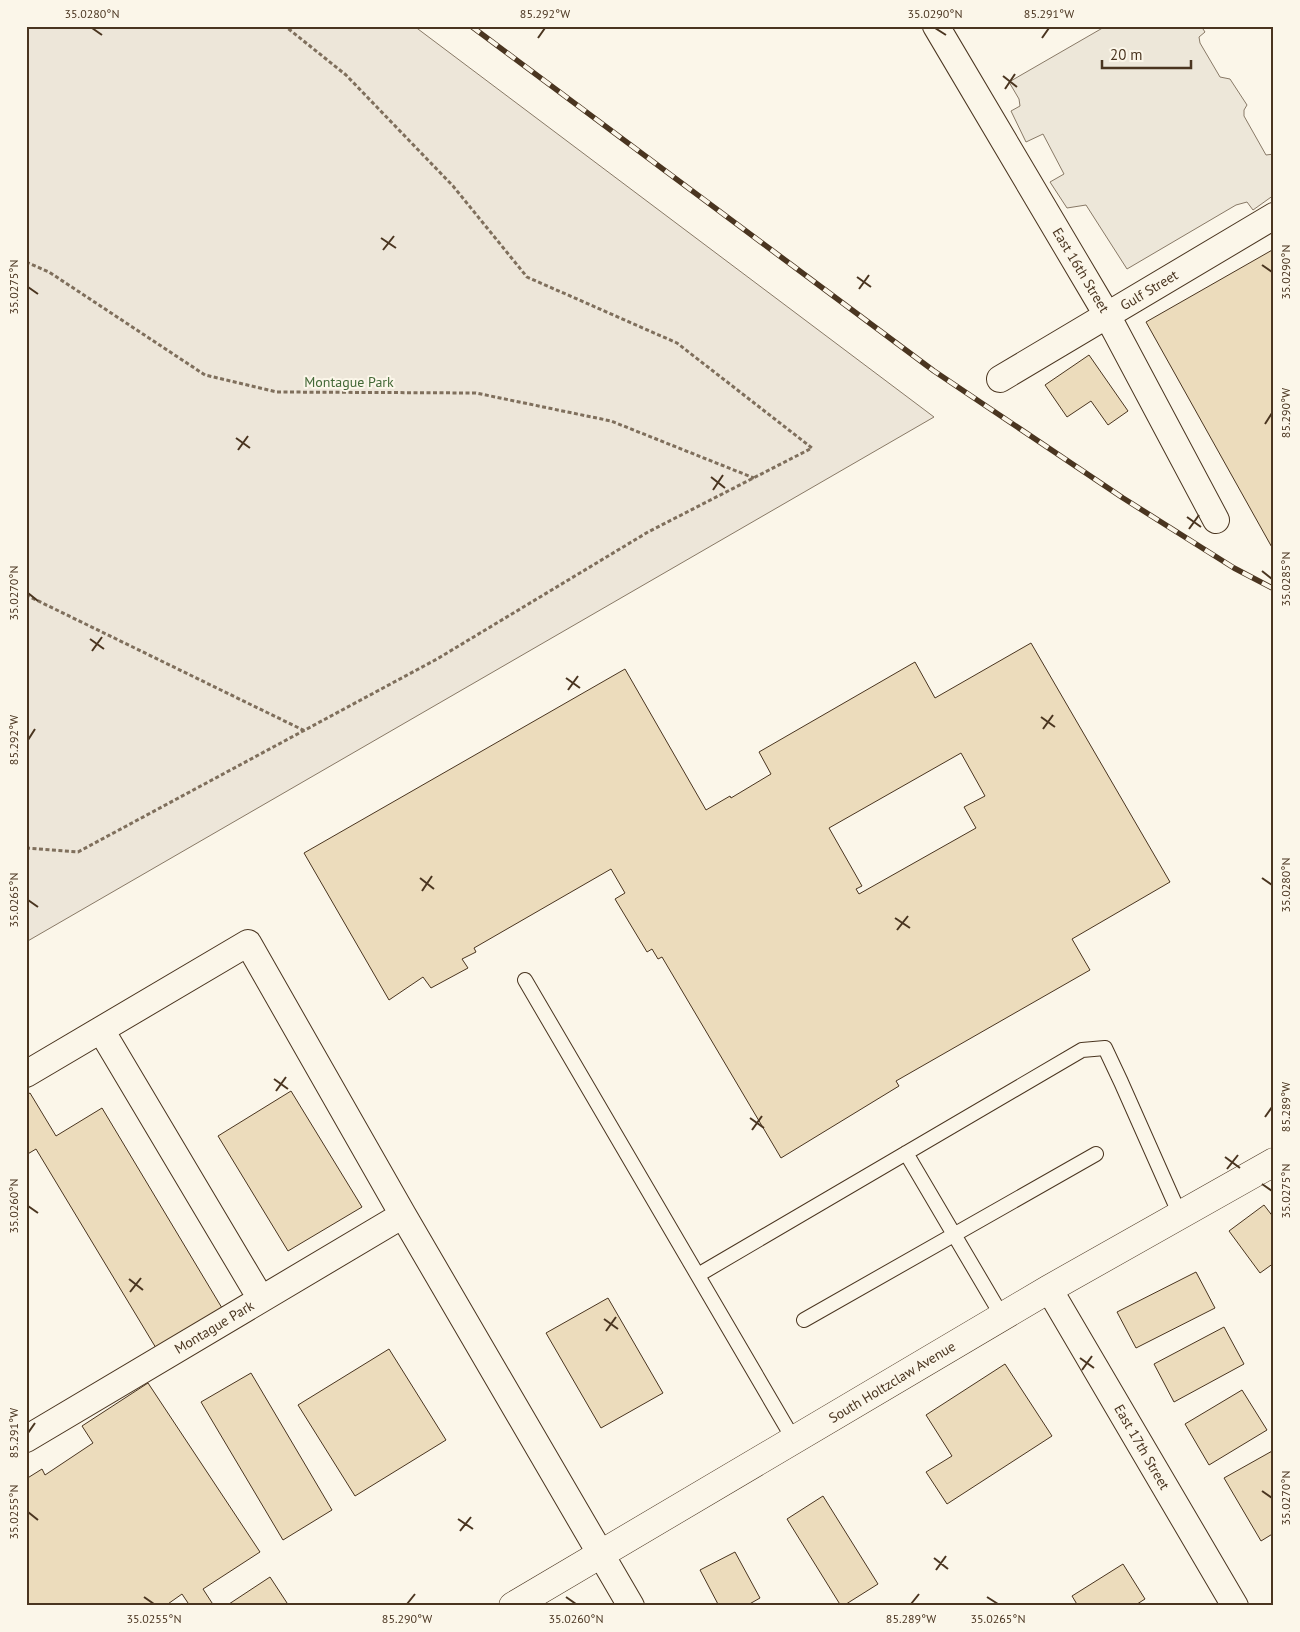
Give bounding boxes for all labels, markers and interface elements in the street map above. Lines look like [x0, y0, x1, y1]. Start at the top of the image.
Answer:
text: 35.0280°N [65, 6, 119, 21]
text: 85.292°W [520, 6, 570, 21]
text: 35.0290°N [908, 6, 962, 21]
text: 85.291°W [1024, 6, 1074, 21]
scale bar [1102, 38, 1191, 70]
text: 20 m [1110, 45, 1143, 64]
street label: East 16th Street [1049, 224, 1114, 316]
text: 35.0290°N [1278, 245, 1293, 299]
text: 35.0275°N [6, 260, 21, 314]
street label: Gulf Street [1117, 266, 1181, 314]
park label: Montague Park [304, 373, 394, 391]
text: 85.290°W [1278, 388, 1293, 438]
text: 35.0285°N [1278, 552, 1293, 606]
text: 35.0270°N [6, 566, 21, 620]
text: 85.292°W [6, 715, 21, 765]
text: 35.0280°N [1278, 858, 1293, 912]
text: 35.0265°N [6, 873, 21, 927]
text: 85.289°W [1278, 1082, 1293, 1132]
text: 35.0275°N [1278, 1164, 1293, 1218]
text: 35.0260°N [6, 1179, 21, 1233]
street label: Montague Park [171, 1296, 257, 1358]
street label: South Holtzclaw Avenue [825, 1337, 959, 1427]
street label: East 17th Street [1110, 1401, 1174, 1493]
text: 85.291°W [6, 1408, 21, 1458]
text: 35.0270°N [1278, 1471, 1293, 1525]
text: 35.0255°N [6, 1485, 21, 1539]
text: 35.0255°N [127, 1611, 181, 1626]
text: 85.290°W [382, 1611, 432, 1626]
text: 35.0260°N [549, 1611, 603, 1626]
text: 85.289°W [886, 1611, 936, 1626]
text: 35.0265°N [971, 1611, 1025, 1626]

